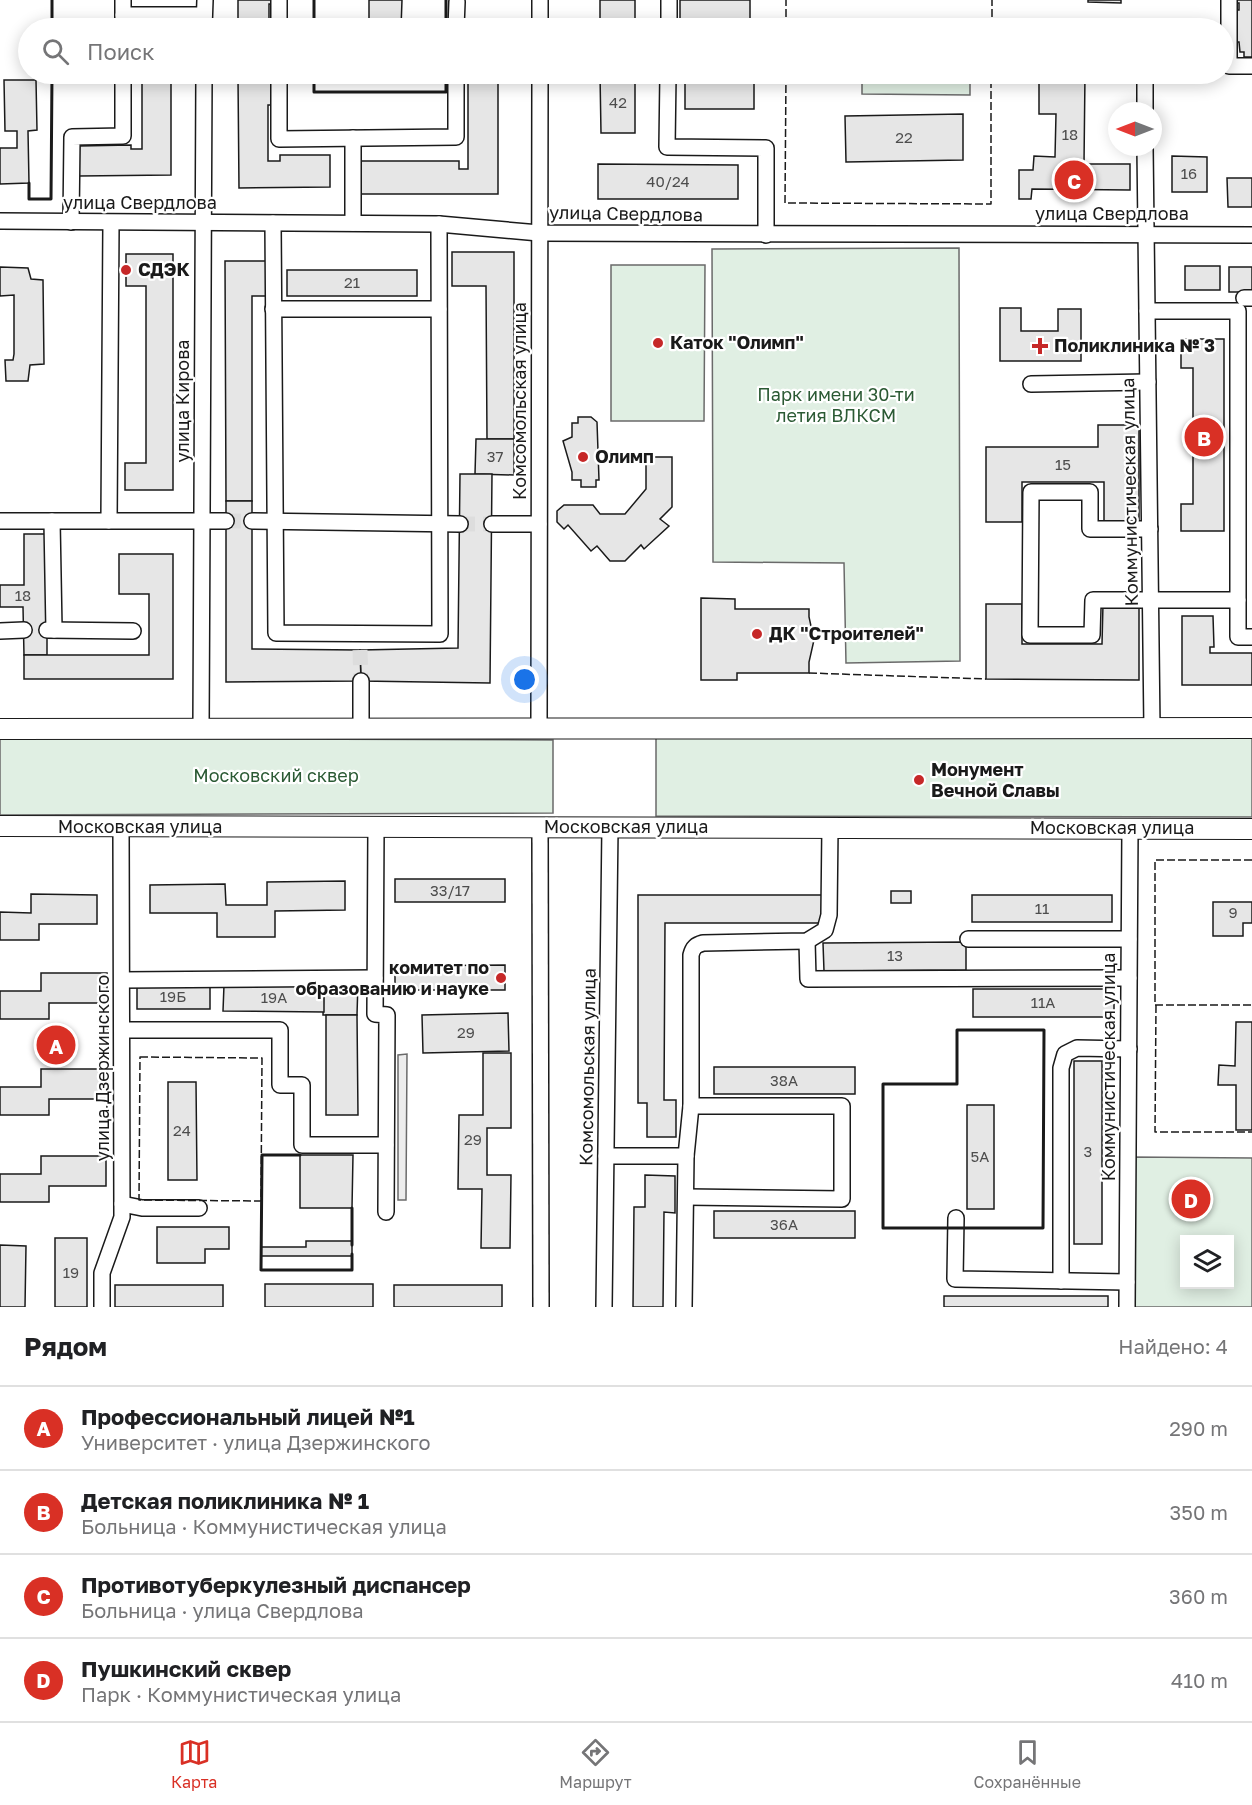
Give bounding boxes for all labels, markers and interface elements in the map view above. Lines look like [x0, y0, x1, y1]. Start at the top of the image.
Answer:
search box [18, 18, 1234, 84]
icon: search [39, 35, 72, 68]
text: Поиск [87, 38, 155, 65]
house number: 42 [609, 93, 627, 111]
north arrow [1108, 102, 1162, 156]
house number: 18 [1062, 125, 1078, 143]
house number: 22 [895, 128, 913, 146]
pin: C [1054, 158, 1094, 202]
house number: 16 [1181, 164, 1197, 182]
house number: 40/24 [646, 172, 690, 190]
street label: улица Свердлова [63, 191, 217, 213]
street label: улица Свердлова [549, 201, 703, 225]
street label: улица Свердлова [1035, 202, 1189, 224]
place label: СДЭК [138, 258, 190, 280]
marker: СДЭК [119, 263, 133, 277]
house number: 21 [344, 273, 360, 291]
street label: Комсомольская улица [508, 302, 530, 500]
place label: Каток "Олимп" [670, 331, 804, 353]
place label: Поликлиника № 3 [1054, 334, 1215, 356]
marker: Каток "Олимп" [651, 336, 665, 350]
marker: Поликлиника № 3 [1031, 337, 1049, 355]
street label: улица Кирова [171, 339, 193, 463]
street label: Коммунистическая улица [1116, 377, 1142, 607]
park label: Парк имени 30-ти летия ВЛКСМ [757, 383, 915, 426]
pin: B [1184, 414, 1224, 460]
place label: Олимп [595, 445, 654, 467]
house number: 37 [487, 447, 503, 465]
marker: Олимп [576, 450, 590, 464]
house number: 15 [1055, 455, 1071, 473]
house number: 18 [15, 586, 31, 604]
place label: ДК "Строителей" [769, 622, 924, 644]
marker: ДК "Строителей" [750, 627, 764, 641]
your location [510, 665, 539, 694]
place label: Монумент Вечной Славы [931, 758, 1060, 801]
park label: Московский сквер [193, 764, 359, 786]
marker: Монумент Вечной Славы [912, 773, 926, 787]
street label: Московская улица [58, 815, 222, 837]
street label: Московская улица [544, 815, 708, 837]
street label: Московская улица [1030, 816, 1194, 838]
house number: 33/17 [430, 881, 470, 899]
house number: 11 [1035, 899, 1049, 917]
house number: 9 [1228, 903, 1238, 921]
house number: 13 [887, 946, 903, 964]
street label: Коммунистическая улица [1097, 953, 1119, 1181]
place label: комитет по образованию и науке [295, 956, 489, 999]
street label: Комсомольская улица [574, 968, 600, 1166]
marker: комитет по образованию и науке [494, 971, 508, 985]
street label: улица Дзержинского [91, 975, 113, 1161]
house number: 19Б [160, 987, 186, 1005]
house number: 19А [261, 988, 287, 1006]
house number: 11А [1031, 993, 1055, 1011]
pin: A [36, 1022, 76, 1068]
house number: 29 [457, 1023, 475, 1041]
house number: 38А [770, 1071, 798, 1089]
house number: 24 [173, 1121, 191, 1139]
house number: 29 [464, 1130, 482, 1148]
house number: 3 [1084, 1142, 1092, 1160]
house number: 5А [971, 1147, 989, 1165]
pin: D [1172, 1176, 1210, 1222]
house number: 36А [770, 1215, 798, 1233]
map controls [1180, 1235, 1234, 1289]
button: layers [1180, 1235, 1234, 1289]
house number: 19 [63, 1263, 79, 1281]
text: Рядом [24, 1331, 107, 1362]
text: Найдено: 4 [1118, 1334, 1228, 1358]
text: Профессиональный лицей №1 [81, 1403, 414, 1430]
text: A [36, 1416, 51, 1440]
text: 290 m [1169, 1416, 1228, 1440]
text: Университет · улица Дзержинского [81, 1430, 431, 1454]
text: Детская поликлиника № 1 [81, 1487, 369, 1514]
text: B [36, 1500, 51, 1524]
text: 350 m [1170, 1500, 1228, 1524]
text: Больница · Коммунистическая улица [81, 1514, 447, 1538]
text: Противотуберкулезный диспансер [81, 1571, 471, 1598]
text: C [36, 1584, 51, 1608]
text: 360 m [1169, 1584, 1228, 1608]
text: Больница · улица Свердлова [81, 1598, 364, 1622]
text: Пушкинский сквер [81, 1655, 291, 1682]
text: D [36, 1668, 51, 1692]
text: 410 m [1171, 1668, 1228, 1692]
text: Парк · Коммунистическая улица [81, 1682, 401, 1706]
tab: Карта [171, 1736, 217, 1792]
tab: Маршрут [559, 1736, 632, 1792]
tab: Сохранённые [974, 1736, 1081, 1792]

